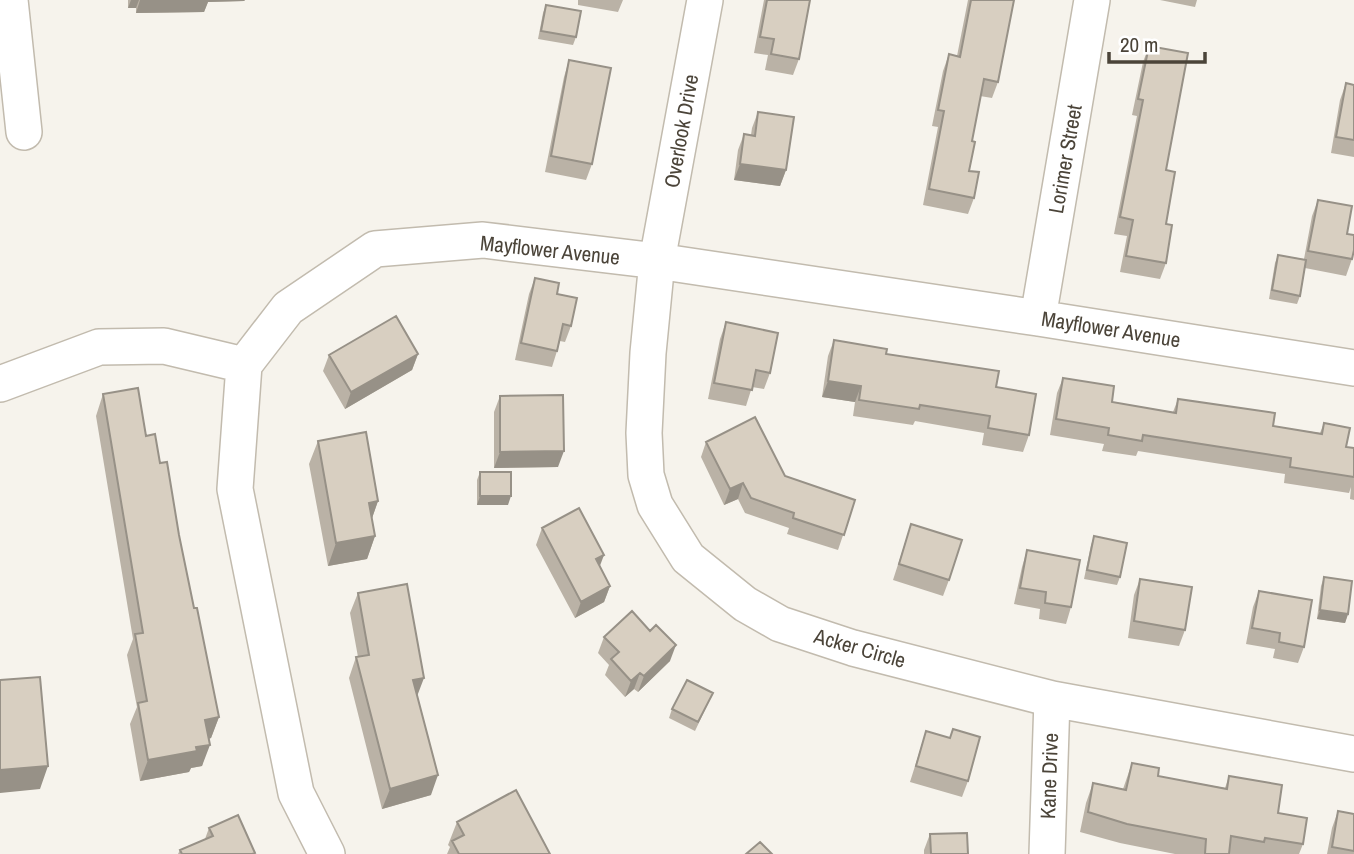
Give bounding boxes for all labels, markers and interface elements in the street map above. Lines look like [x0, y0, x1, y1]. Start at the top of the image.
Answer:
scale bar [1109, 21, 1205, 65]
text: 20 m [1120, 30, 1158, 59]
street label: Overlook Drive [657, 72, 705, 190]
street label: Lorimer Street [1041, 102, 1089, 216]
street label: Mayflower Avenue [479, 228, 621, 272]
street label: Mayflower Avenue [1039, 304, 1183, 354]
street label: Acker Circle [810, 621, 909, 675]
street label: Kane Drive [1033, 732, 1065, 820]

